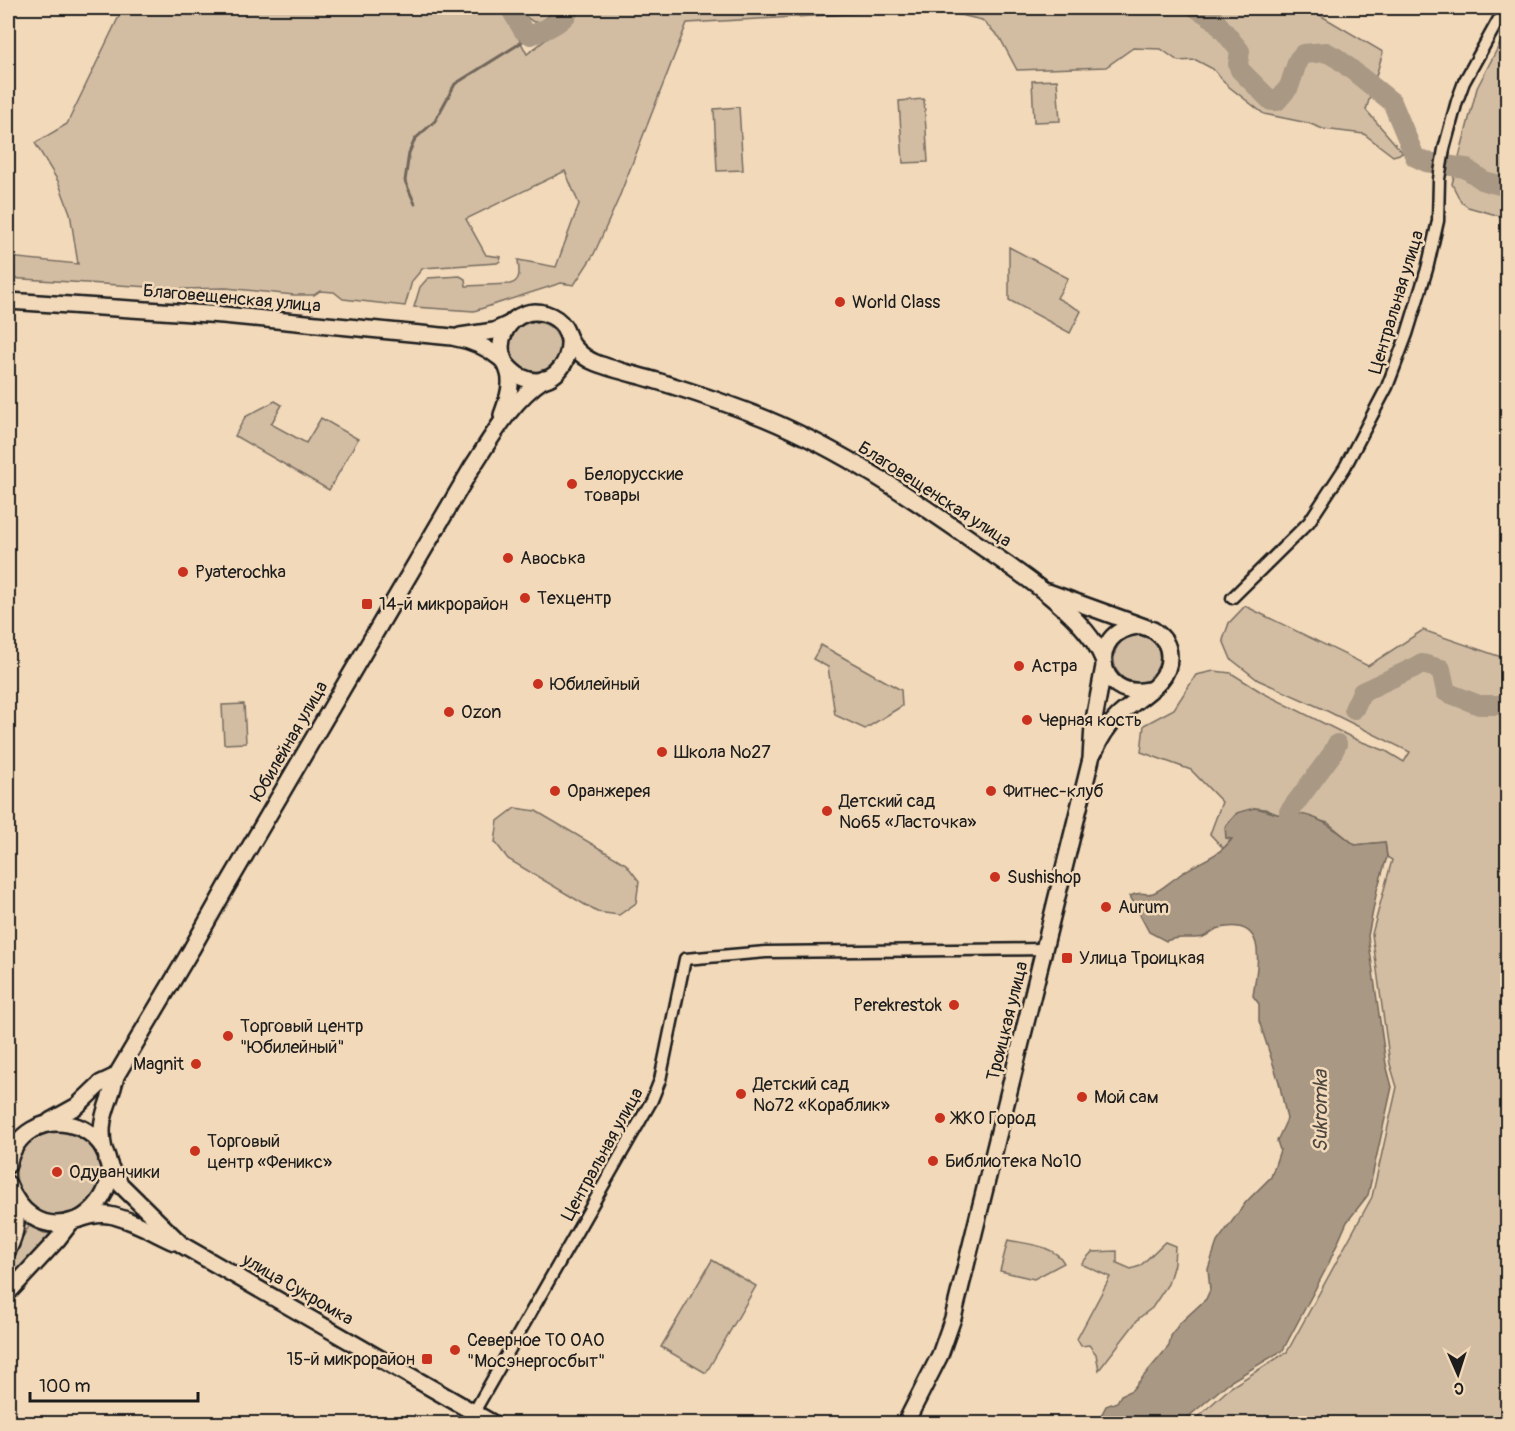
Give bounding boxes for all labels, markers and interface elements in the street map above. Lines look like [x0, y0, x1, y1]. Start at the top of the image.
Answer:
street label: Центральная улица [1364, 228, 1429, 377]
street label: Благовещенская улица [142, 279, 322, 318]
place label: World Class [852, 291, 940, 314]
marker: World Class [833, 295, 847, 309]
street label: Благовещенская улица [854, 436, 1016, 553]
place label: Белорусские товары [584, 463, 684, 507]
marker: Белорусские товары [565, 477, 579, 491]
place label: Авоська [520, 547, 585, 570]
marker: Авоська [501, 551, 515, 565]
place label: Pyaterochka [195, 561, 286, 584]
marker: Pyaterochka [176, 565, 190, 579]
place label: Техцентр [537, 587, 612, 610]
marker: Техцентр [518, 591, 532, 605]
place label: 14-й микрорайон [379, 593, 508, 616]
marker: 14-й микрорайон [360, 597, 374, 611]
place label: Астра [1031, 655, 1077, 678]
marker: Астра [1012, 659, 1026, 673]
place label: Юбилейный [550, 673, 640, 696]
street label: Юбилейная улица [246, 677, 333, 806]
marker: Юбилейный [531, 677, 545, 691]
place label: Ozon [461, 701, 501, 724]
marker: Ozon [442, 705, 456, 719]
place label: Черная кость [1039, 709, 1142, 732]
marker: Черная кость [1020, 713, 1034, 727]
place label: Школа №27 [674, 741, 771, 764]
marker: Школа №27 [655, 745, 669, 759]
place label: Оранжерея [567, 780, 651, 803]
place label: Фитнес-клуб [1003, 780, 1104, 803]
marker: Оранжерея [548, 784, 562, 798]
marker: Фитнес-клуб [984, 784, 998, 798]
place label: Детский сад №65 «Ласточка» [838, 790, 976, 834]
marker: Детский сад №65 «Ласточка» [820, 804, 834, 818]
place label: Sushishop [1007, 866, 1081, 889]
marker: Sushishop [988, 870, 1002, 884]
place label: Aurum [1118, 896, 1169, 919]
marker: Aurum [1099, 900, 1113, 914]
place label: Улица Троицкая [1079, 947, 1204, 970]
marker: Улица Троицкая [1060, 951, 1074, 965]
street label: Троицкая улица [982, 959, 1033, 1083]
place label: Perekrestok [853, 994, 942, 1017]
marker: Perekrestok [947, 998, 961, 1012]
place label: Торговый центр "Юбилейный" [240, 1015, 364, 1059]
marker: Торговый центр "Юбилейный" [221, 1029, 235, 1043]
place label: Magnit [133, 1053, 185, 1076]
marker: Magnit [189, 1057, 203, 1071]
water label: Sukromka [1308, 1068, 1333, 1152]
place label: Детский сад №72 «Кораблик» [752, 1073, 890, 1117]
street label: Центральная улица [556, 1084, 649, 1225]
place label: Мой сам [1094, 1086, 1159, 1109]
marker: Детский сад №72 «Кораблик» [734, 1087, 748, 1101]
marker: Мой сам [1075, 1090, 1089, 1104]
place label: ЖКО Город [949, 1107, 1036, 1130]
marker: ЖКО Город [933, 1111, 947, 1125]
place label: Торговый центр «Феникс» [207, 1130, 332, 1174]
marker: Торговый центр «Феникс» [188, 1144, 202, 1158]
place label: Библиотека №10 [945, 1150, 1082, 1173]
marker: Библиотека №10 [926, 1154, 940, 1168]
place label: Одуванчики [69, 1161, 160, 1184]
marker: Одуванчики [50, 1165, 64, 1179]
street label: улица Сукромка [237, 1248, 357, 1331]
place label: Северное ТО ОАО "Мосэнергосбыт" [467, 1329, 605, 1373]
marker: Северное ТО ОАО "Мосэнергосбыт" [448, 1343, 462, 1357]
north arrow [1428, 1344, 1488, 1404]
place label: 15-й микрорайон [287, 1348, 415, 1371]
marker: 15-й микрорайон [420, 1352, 434, 1366]
scale bar [30, 1365, 198, 1403]
text: 100 m [39, 1375, 91, 1398]
text: С [1453, 1378, 1464, 1398]

